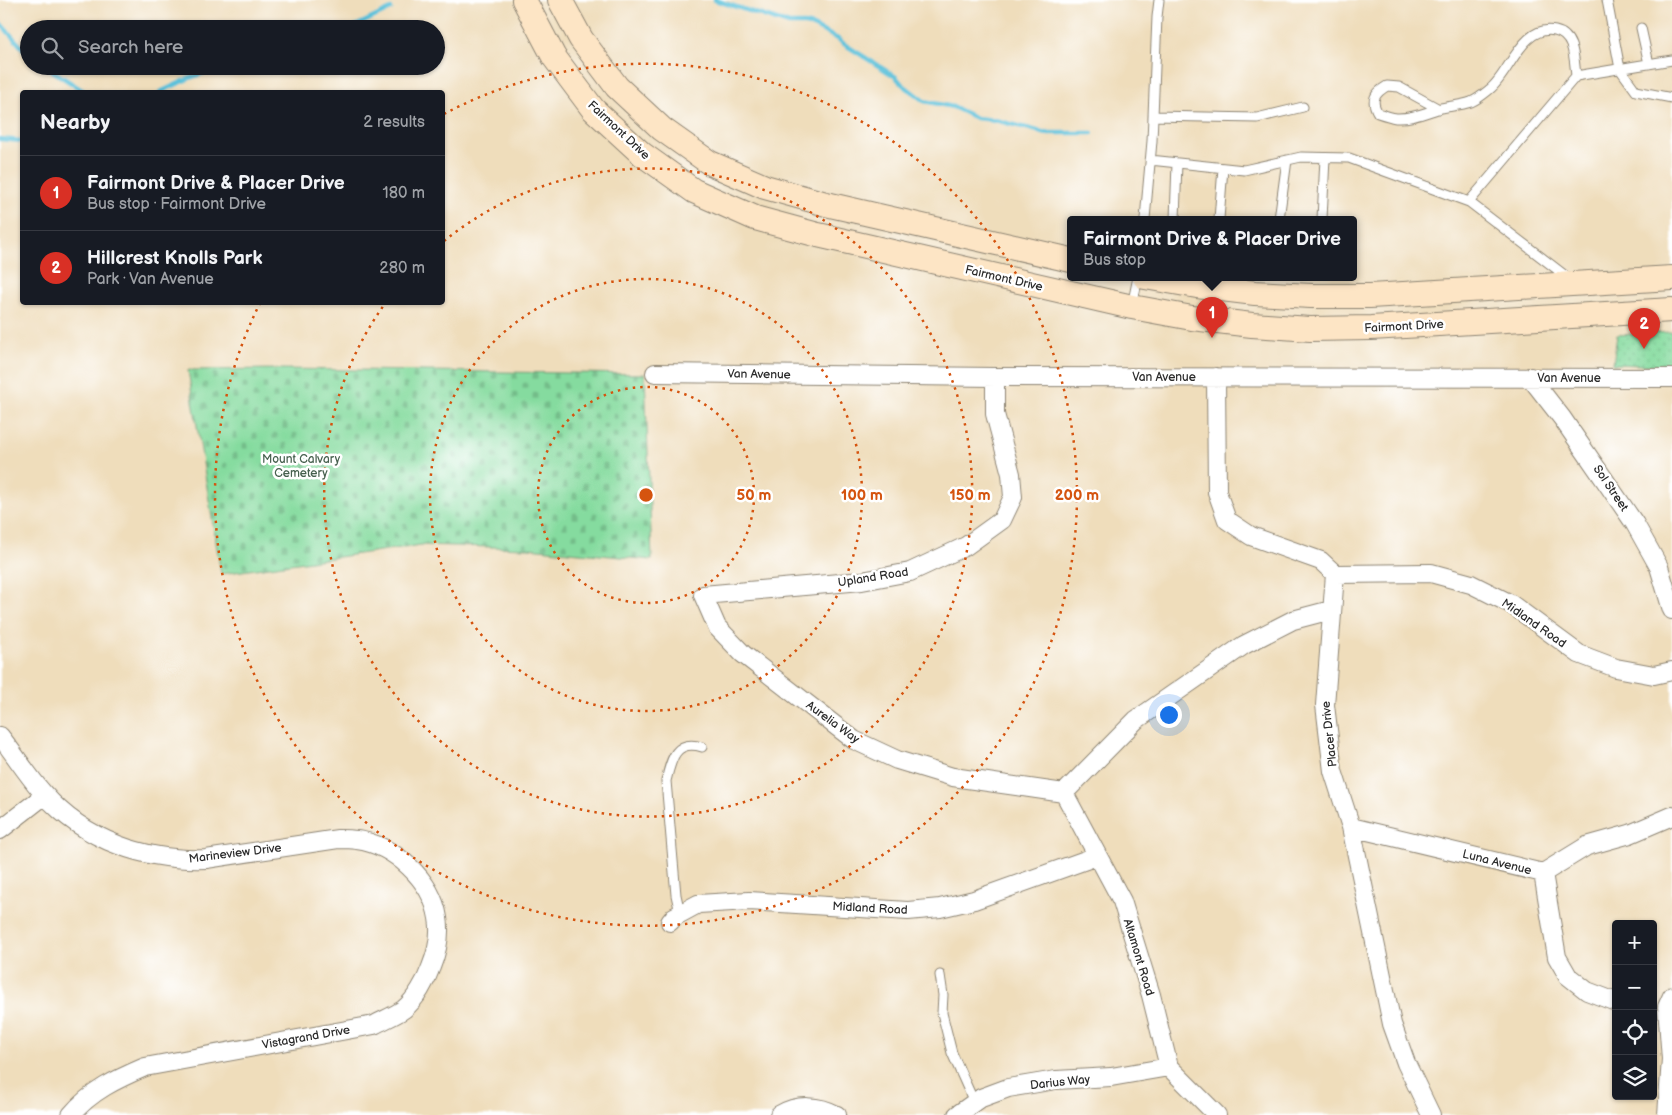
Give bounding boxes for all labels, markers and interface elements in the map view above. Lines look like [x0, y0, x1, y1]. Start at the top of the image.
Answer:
search box [20, 20, 445, 75]
icon: search [38, 34, 66, 62]
text: Search here [78, 36, 183, 59]
street label: Fairmont Drive [585, 98, 653, 163]
text: Nearby [40, 110, 110, 135]
text: 2 results [363, 113, 425, 132]
text: Fairmont Drive & Placer Drive [87, 172, 345, 195]
text: 1 [53, 184, 59, 203]
text: 180 m [383, 184, 425, 203]
text: Bus stop · Fairmont Drive [87, 195, 266, 214]
popup [1067, 216, 1357, 281]
text: Fairmont Drive & Placer Drive [1083, 228, 1341, 251]
text: Hillcrest Knolls Park [87, 247, 262, 270]
text: Bus stop [1083, 251, 1146, 270]
text: 2 [51, 259, 61, 278]
text: 280 m [379, 259, 425, 278]
street label: Fairmont Drive [964, 262, 1044, 295]
text: Park · Van Avenue [87, 270, 214, 289]
pin: 1 [1196, 297, 1228, 338]
pin: 2 [1628, 308, 1660, 349]
street label: Fairmont Drive [1364, 317, 1444, 336]
street label: Van Avenue [727, 366, 791, 383]
street label: Van Avenue [1132, 370, 1196, 385]
street label: Van Avenue [1537, 371, 1601, 386]
park label: Mount Calvary Cemetery [262, 452, 341, 481]
street label: Sol Street [1590, 462, 1632, 515]
centre of rings [637, 486, 655, 504]
text: 50 m [737, 486, 772, 505]
text: 100 m [841, 486, 883, 505]
text: 150 m [949, 486, 991, 505]
text: 200 m [1055, 486, 1099, 505]
street label: Upland Road [837, 565, 909, 590]
street label: Midland Road [1499, 596, 1569, 651]
street label: Aurelia Way [803, 698, 863, 747]
street label: Placer Drive [1319, 700, 1340, 768]
your location [1156, 702, 1182, 728]
street label: Marineview Drive [188, 840, 282, 867]
street label: Luna Avenue [1461, 847, 1533, 878]
street label: Midland Road [832, 899, 908, 918]
street label: Altamont Road [1120, 917, 1157, 998]
map controls [1612, 920, 1657, 1100]
button: + [1612, 920, 1657, 965]
button: − [1612, 965, 1657, 1010]
button: locate [1612, 1010, 1657, 1055]
street label: Vistagrand Drive [261, 1022, 351, 1053]
button: layers [1612, 1055, 1657, 1100]
street label: Darius Way [1029, 1072, 1091, 1093]

